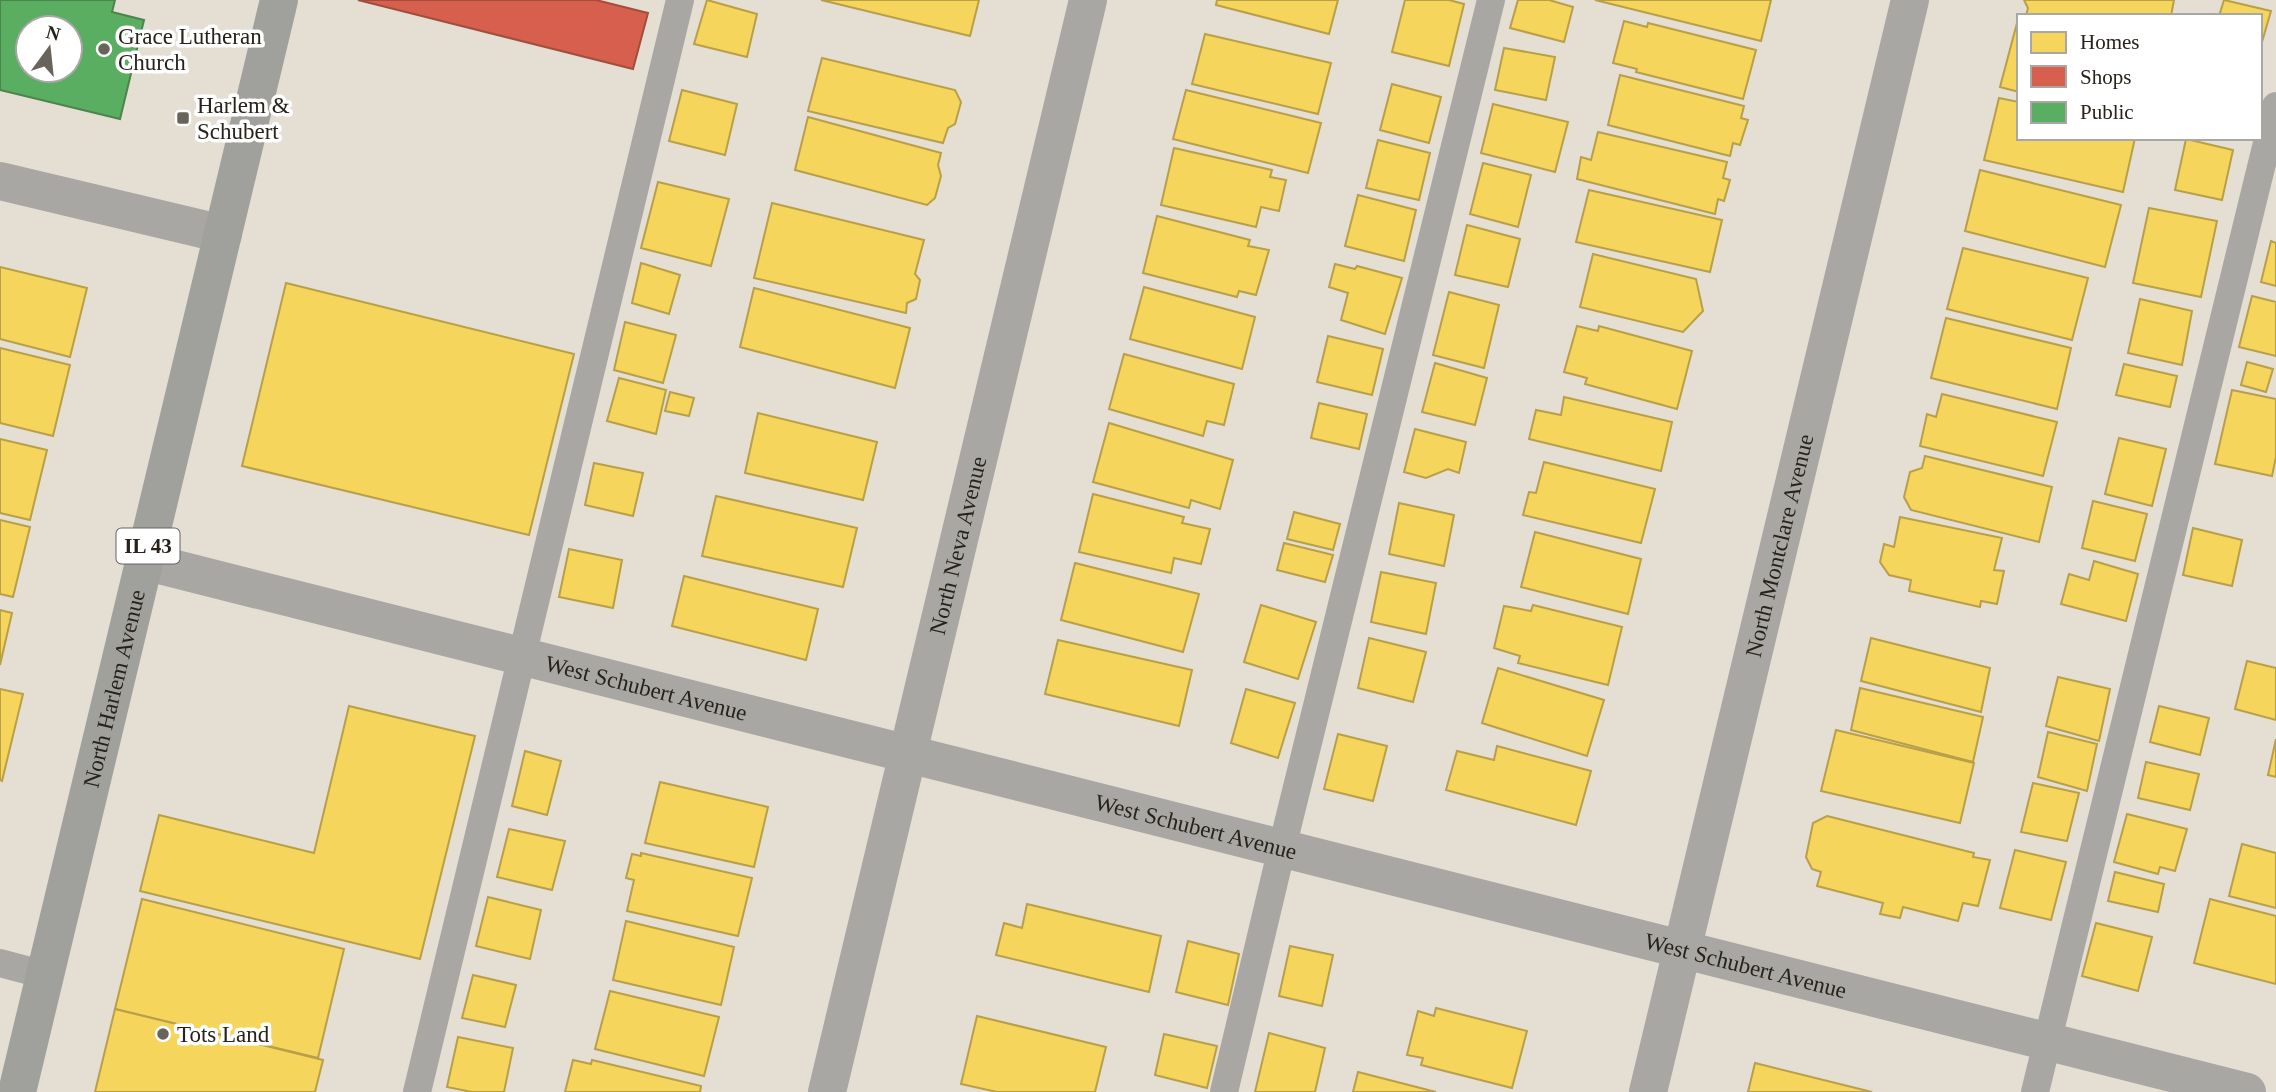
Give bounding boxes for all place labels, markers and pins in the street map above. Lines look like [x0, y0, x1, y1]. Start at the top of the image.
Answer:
place label: Grace Lutheran Church [118, 24, 262, 75]
marker: Grace Lutheran Church [96, 41, 112, 57]
place label: Harlem & Schubert [197, 93, 290, 144]
marker: Harlem & Schubert [175, 110, 191, 126]
place label: Tots Land [177, 1022, 270, 1047]
marker: Tots Land [155, 1026, 171, 1042]

